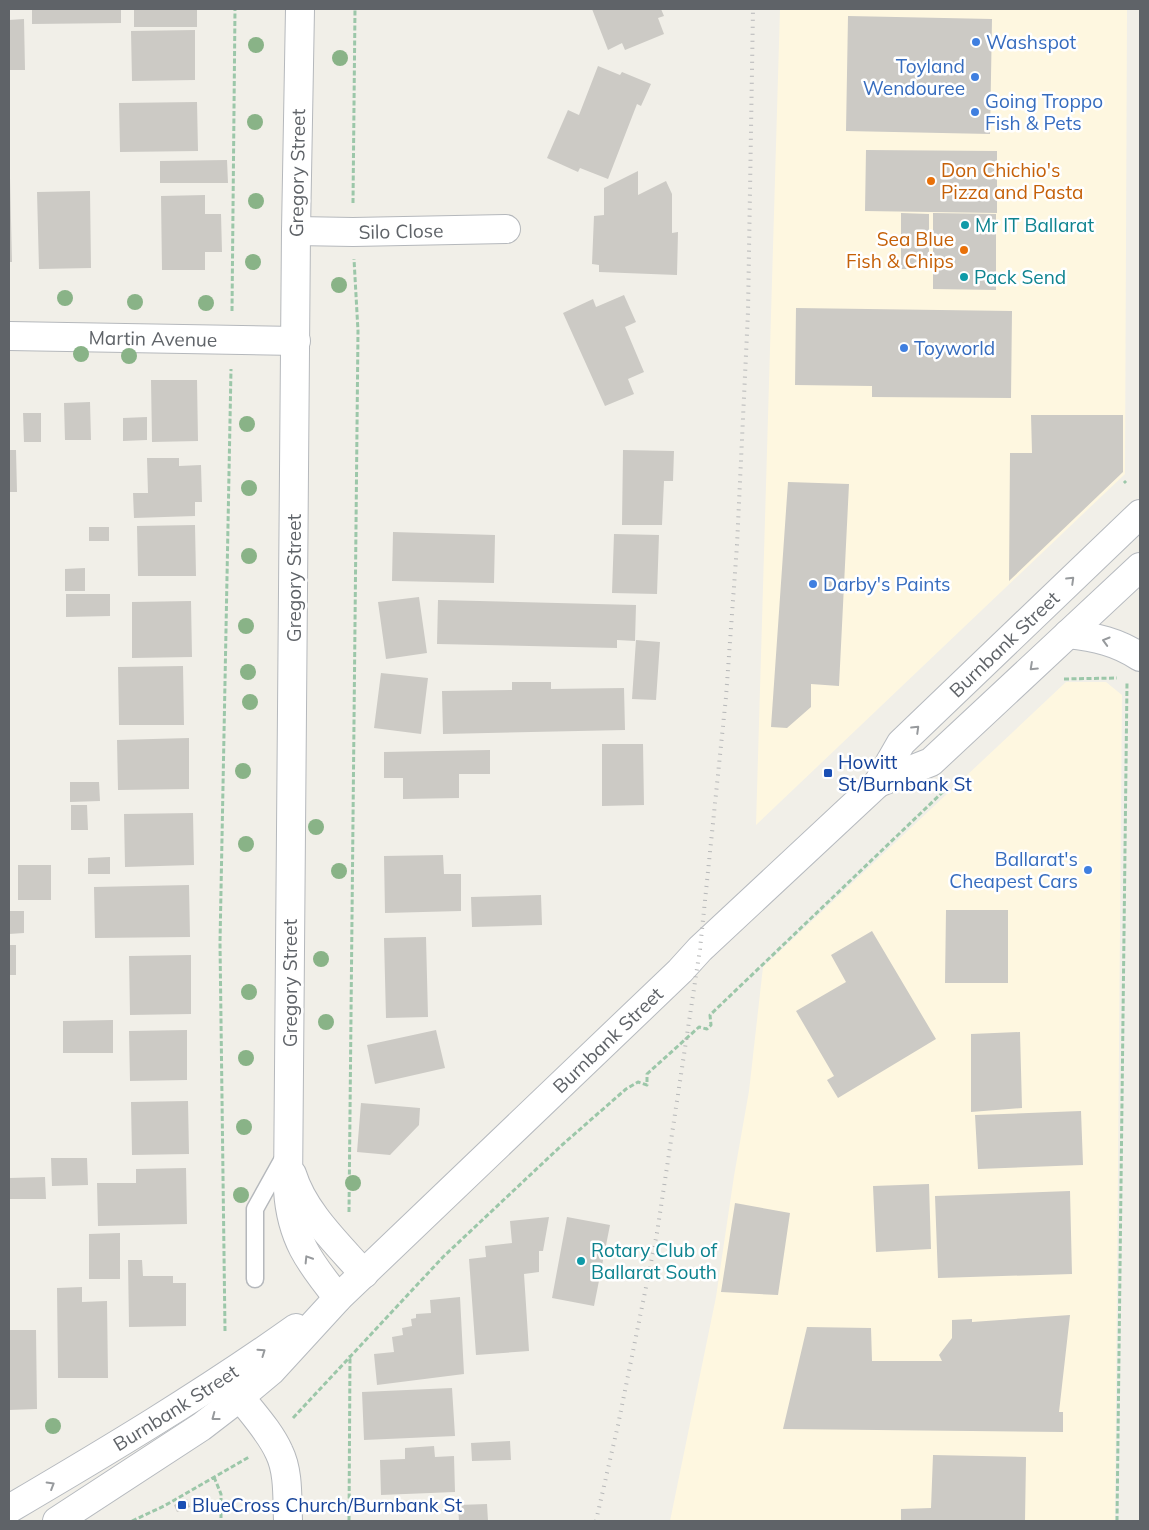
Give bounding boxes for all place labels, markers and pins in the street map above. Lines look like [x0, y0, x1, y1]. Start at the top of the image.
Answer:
place label: Washspot [986, 30, 1077, 54]
marker: Washspot [970, 36, 982, 48]
place label: Toyland Wendouree [863, 54, 965, 100]
marker: Toyland Wendouree [969, 71, 981, 83]
place label: Going Troppo Fish & Pets [985, 89, 1103, 135]
marker: Going Troppo Fish & Pets [969, 106, 981, 118]
place label: Don Chichio's Pizza and Pasta [941, 158, 1083, 204]
marker: Don Chichio's Pizza and Pasta [925, 175, 937, 187]
place label: Mr IT Ballarat [975, 213, 1094, 237]
marker: Mr IT Ballarat [959, 219, 971, 231]
place label: Sea Blue Fish & Chips [846, 227, 954, 273]
marker: Sea Blue Fish & Chips [958, 244, 970, 256]
place label: Pack Send [974, 265, 1066, 289]
marker: Pack Send [958, 271, 970, 283]
place label: Toyworld [914, 336, 995, 360]
marker: Toyworld [898, 342, 910, 354]
place label: Darby's Paints [823, 572, 950, 596]
marker: Darby's Paints [807, 578, 819, 590]
place label: Howitt St/Burnbank St [838, 750, 972, 796]
marker: Howitt St/Burnbank St [822, 767, 834, 779]
place label: Ballarat's Cheapest Cars [949, 847, 1078, 893]
marker: Ballarat's Cheapest Cars [1082, 864, 1094, 876]
place label: Rotary Club of Ballarat South [591, 1238, 718, 1284]
marker: Rotary Club of Ballarat South [575, 1255, 587, 1267]
place label: BlueCross Church/Burnbank St [192, 1493, 462, 1517]
marker: BlueCross Church/Burnbank St [176, 1499, 188, 1511]

